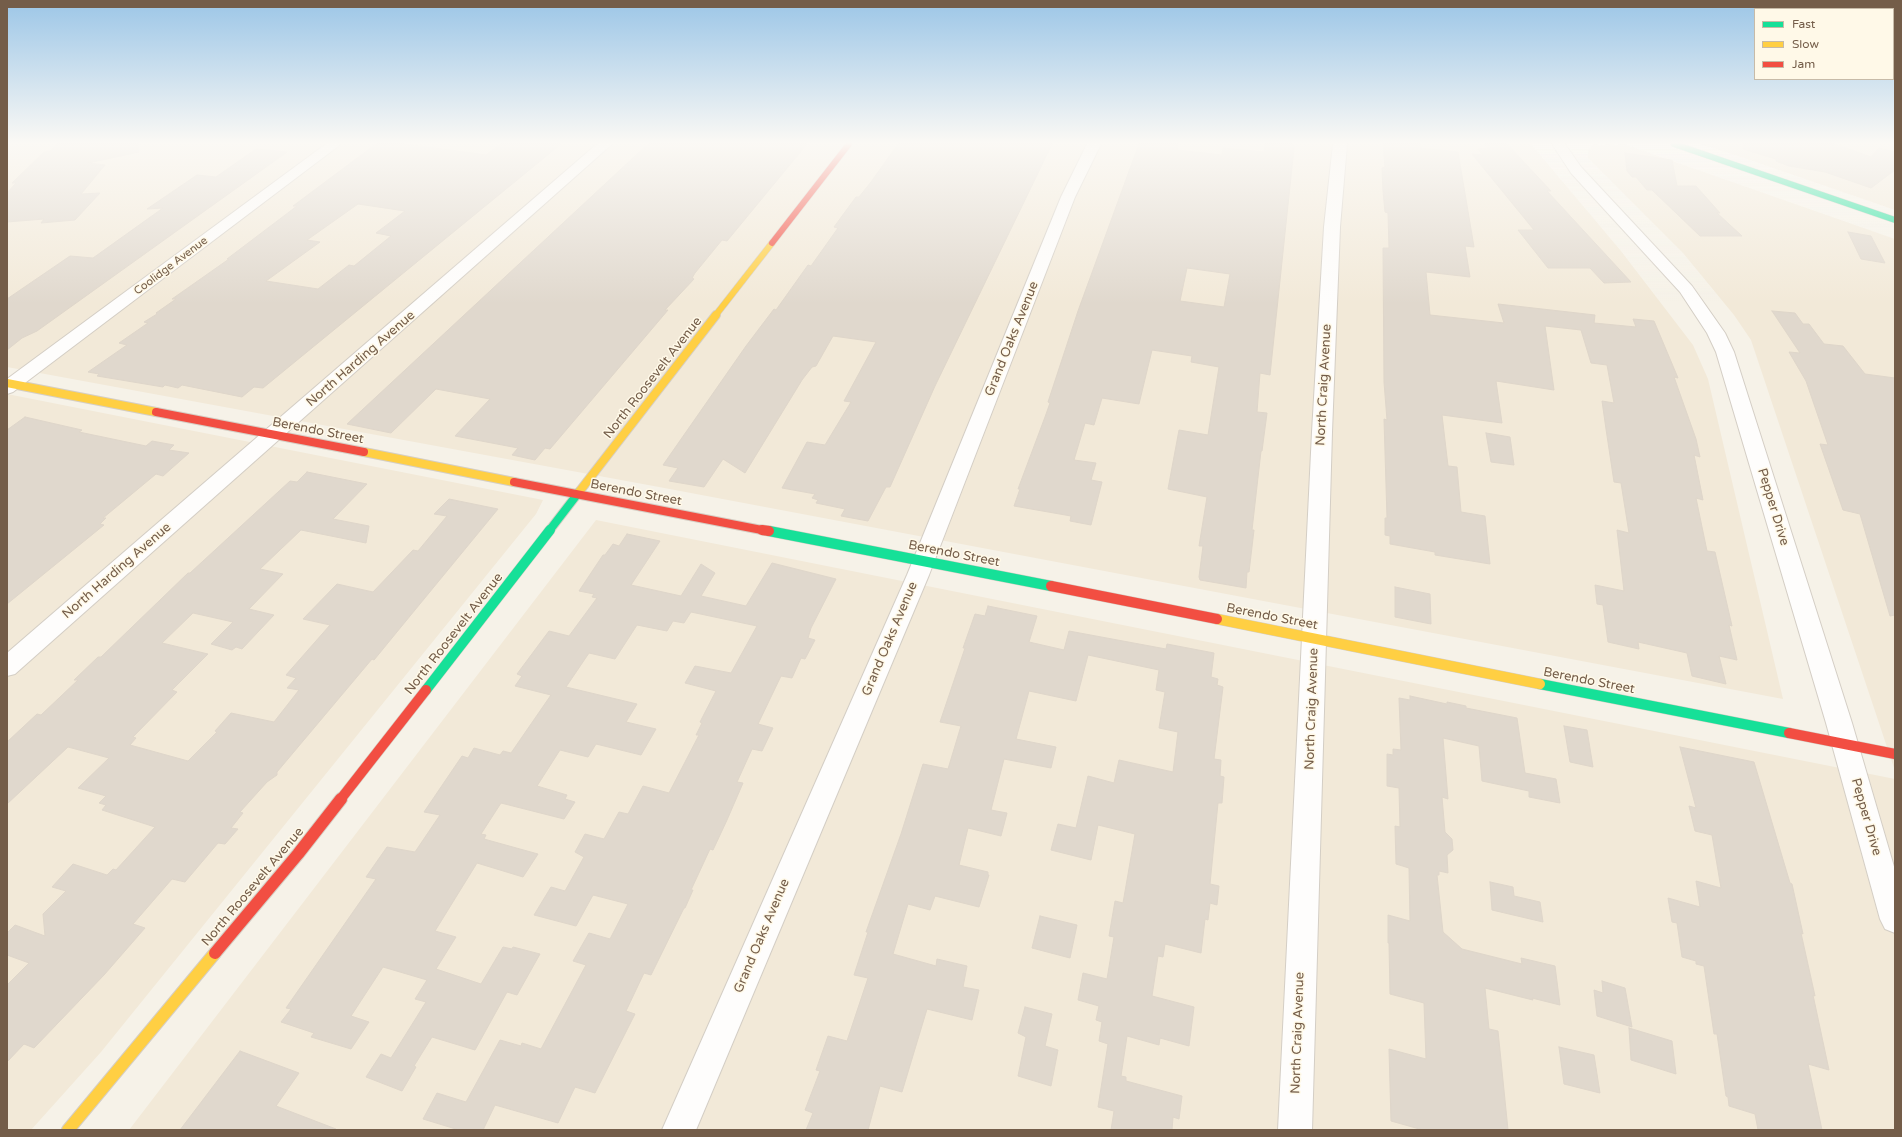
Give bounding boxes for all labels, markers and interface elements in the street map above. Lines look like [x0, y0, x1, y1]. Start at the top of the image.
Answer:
legend [1754, 8, 1894, 80]
text: Fast [1792, 17, 1815, 31]
text: Slow [1792, 37, 1819, 51]
text: Jam [1792, 57, 1815, 71]
street label: Coolidge Avenue [132, 234, 210, 298]
street label: Grand Oaks Avenue [982, 279, 1042, 399]
street label: North Harding Avenue [304, 308, 418, 410]
street label: North Roosevelt Avenue [601, 314, 705, 442]
street label: North Craig Avenue [1313, 324, 1335, 446]
street label: Berendo Street [271, 414, 365, 448]
street label: Pepper Drive [1754, 466, 1792, 548]
street label: Berendo Street [589, 476, 683, 510]
street label: North Harding Avenue [60, 520, 174, 622]
street label: Berendo Street [907, 537, 1001, 571]
street label: North Roosevelt Avenue [402, 570, 506, 698]
street label: Grand Oaks Avenue [859, 580, 921, 698]
street label: Berendo Street [1225, 600, 1319, 634]
street label: North Craig Avenue [1302, 648, 1322, 770]
street label: Berendo Street [1542, 664, 1636, 698]
street label: Pepper Drive [1847, 776, 1885, 858]
street label: North Roosevelt Avenue [199, 824, 307, 950]
street label: Grand Oaks Avenue [731, 877, 793, 995]
street label: North Craig Avenue [1288, 972, 1308, 1094]

